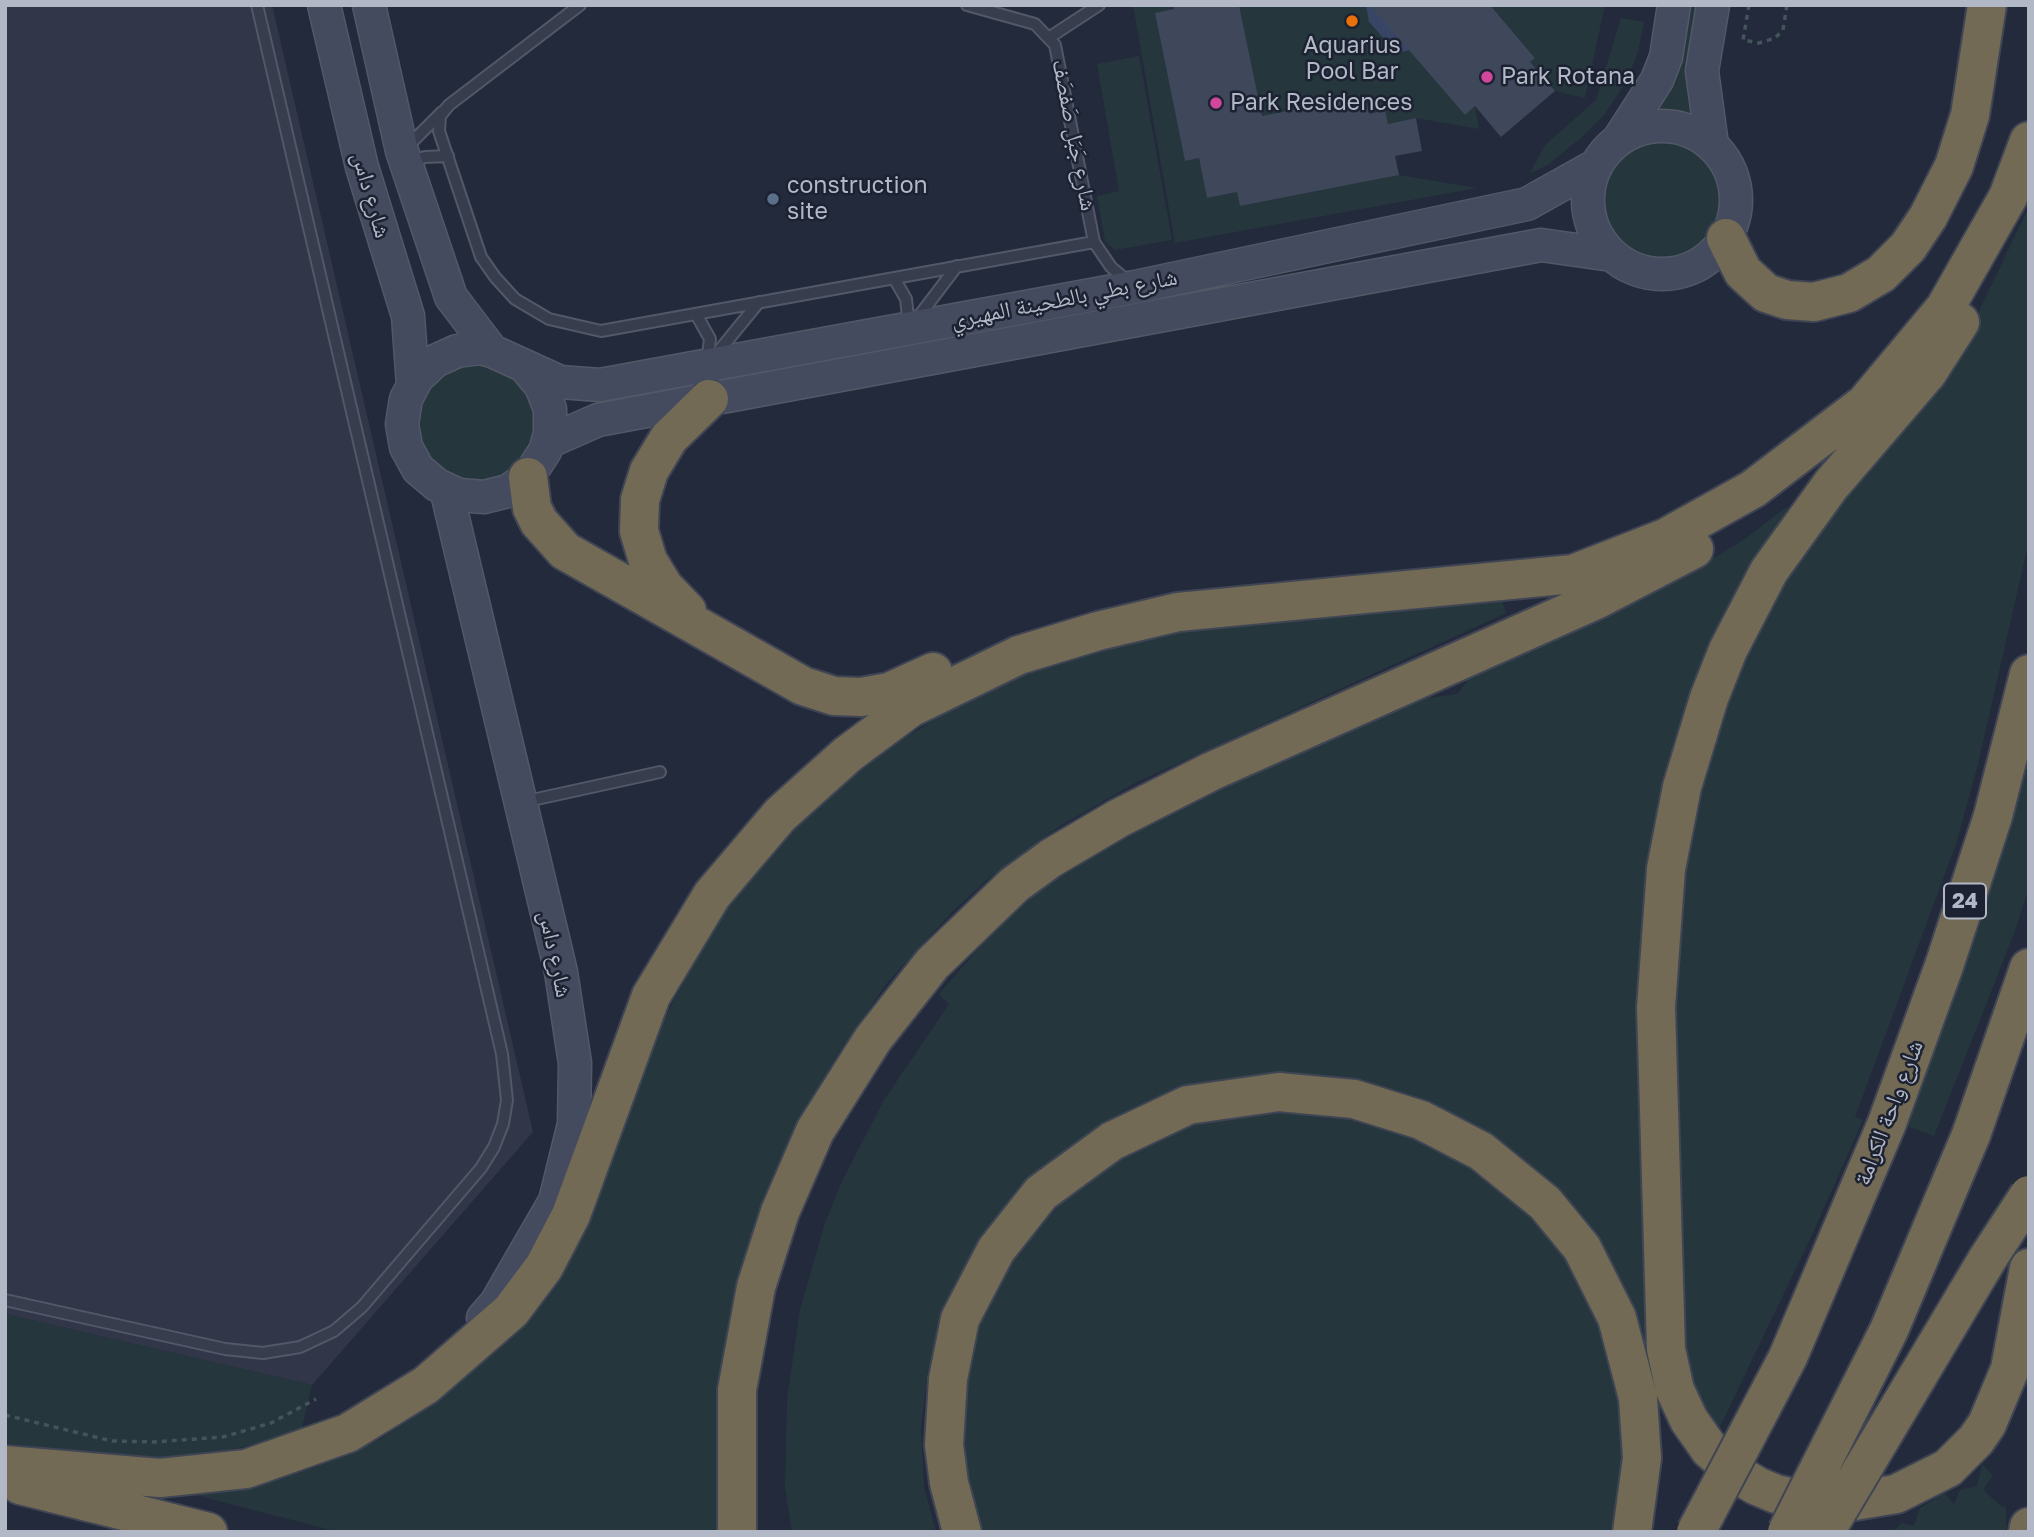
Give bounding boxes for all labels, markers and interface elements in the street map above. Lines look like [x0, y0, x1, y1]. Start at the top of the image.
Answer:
marker: Aquarius Pool Bar [1344, 13, 1360, 29]
place label: Aquarius Pool Bar [1303, 32, 1401, 86]
street label: شارع جَبَل صَفصَف [1046, 57, 1102, 213]
place label: Park Rotana [1501, 63, 1635, 91]
marker: Park Rotana [1479, 69, 1495, 85]
place label: Park Residences [1230, 89, 1412, 117]
marker: Park Residences [1208, 95, 1224, 111]
street label: شارع داس [346, 149, 396, 241]
place label: construction site [787, 172, 928, 226]
marker: construction site [765, 191, 781, 207]
street label: شارع بطي بالطحينة المهيري [948, 263, 1180, 335]
road number: 24 [1944, 884, 1986, 918]
street label: شارع داس [532, 908, 578, 1000]
street label: شارع واحة الكرامة [1849, 1037, 1929, 1189]

